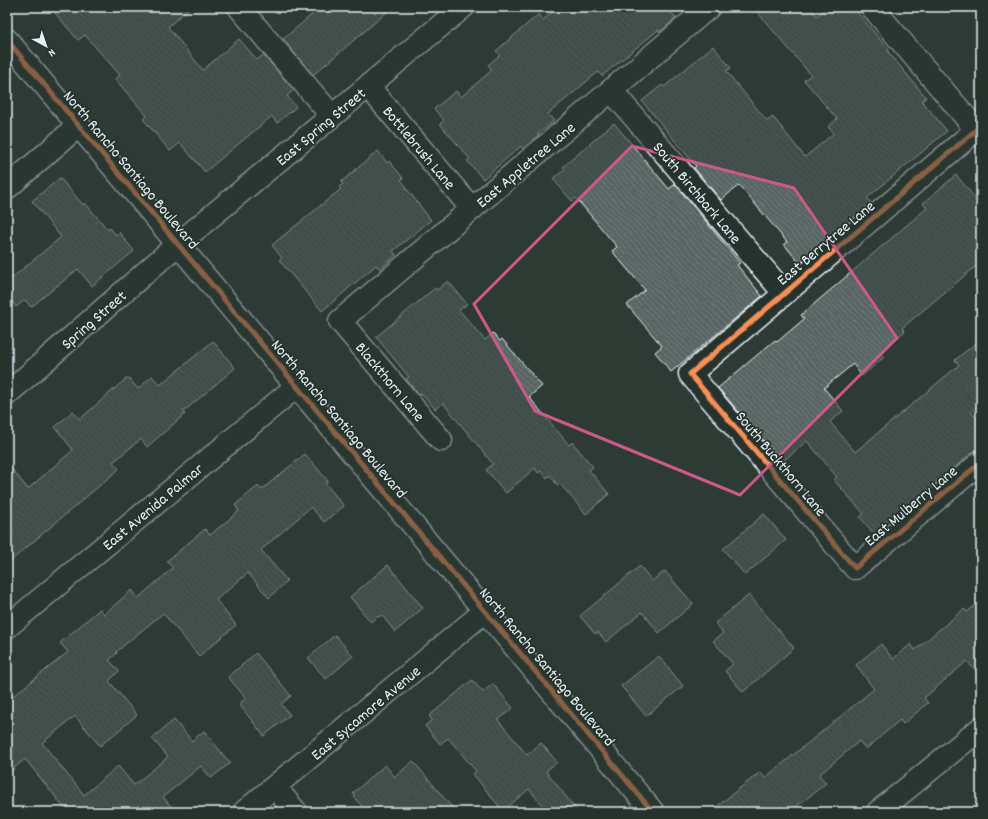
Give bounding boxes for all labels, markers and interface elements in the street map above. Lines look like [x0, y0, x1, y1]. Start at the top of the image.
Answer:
north arrow [26, 26, 66, 66]
text: N [43, 44, 58, 60]
street label: East Spring Street [272, 83, 372, 172]
street label: North Rancho Santiago Boulevard [57, 86, 204, 255]
street label: Bottlebrush Lane [376, 102, 460, 196]
street label: East Appletree Lane [472, 117, 581, 214]
street label: South Birchbark Lane [646, 137, 746, 250]
street label: East Berrytree Lane [772, 196, 881, 292]
street label: Spring Street [57, 286, 133, 356]
street label: North Rancho Santiago Boulevard [265, 335, 412, 504]
street label: Blackthorn Lane [349, 338, 429, 427]
street label: South Buckthorn Lane [729, 407, 831, 522]
street label: East Avenida Palmar [98, 459, 209, 557]
street label: East Mulberry Lane [860, 461, 963, 553]
street label: North Rancho Santiago Boulevard [473, 583, 620, 752]
street label: East Sycamore Avenue [307, 661, 427, 767]

